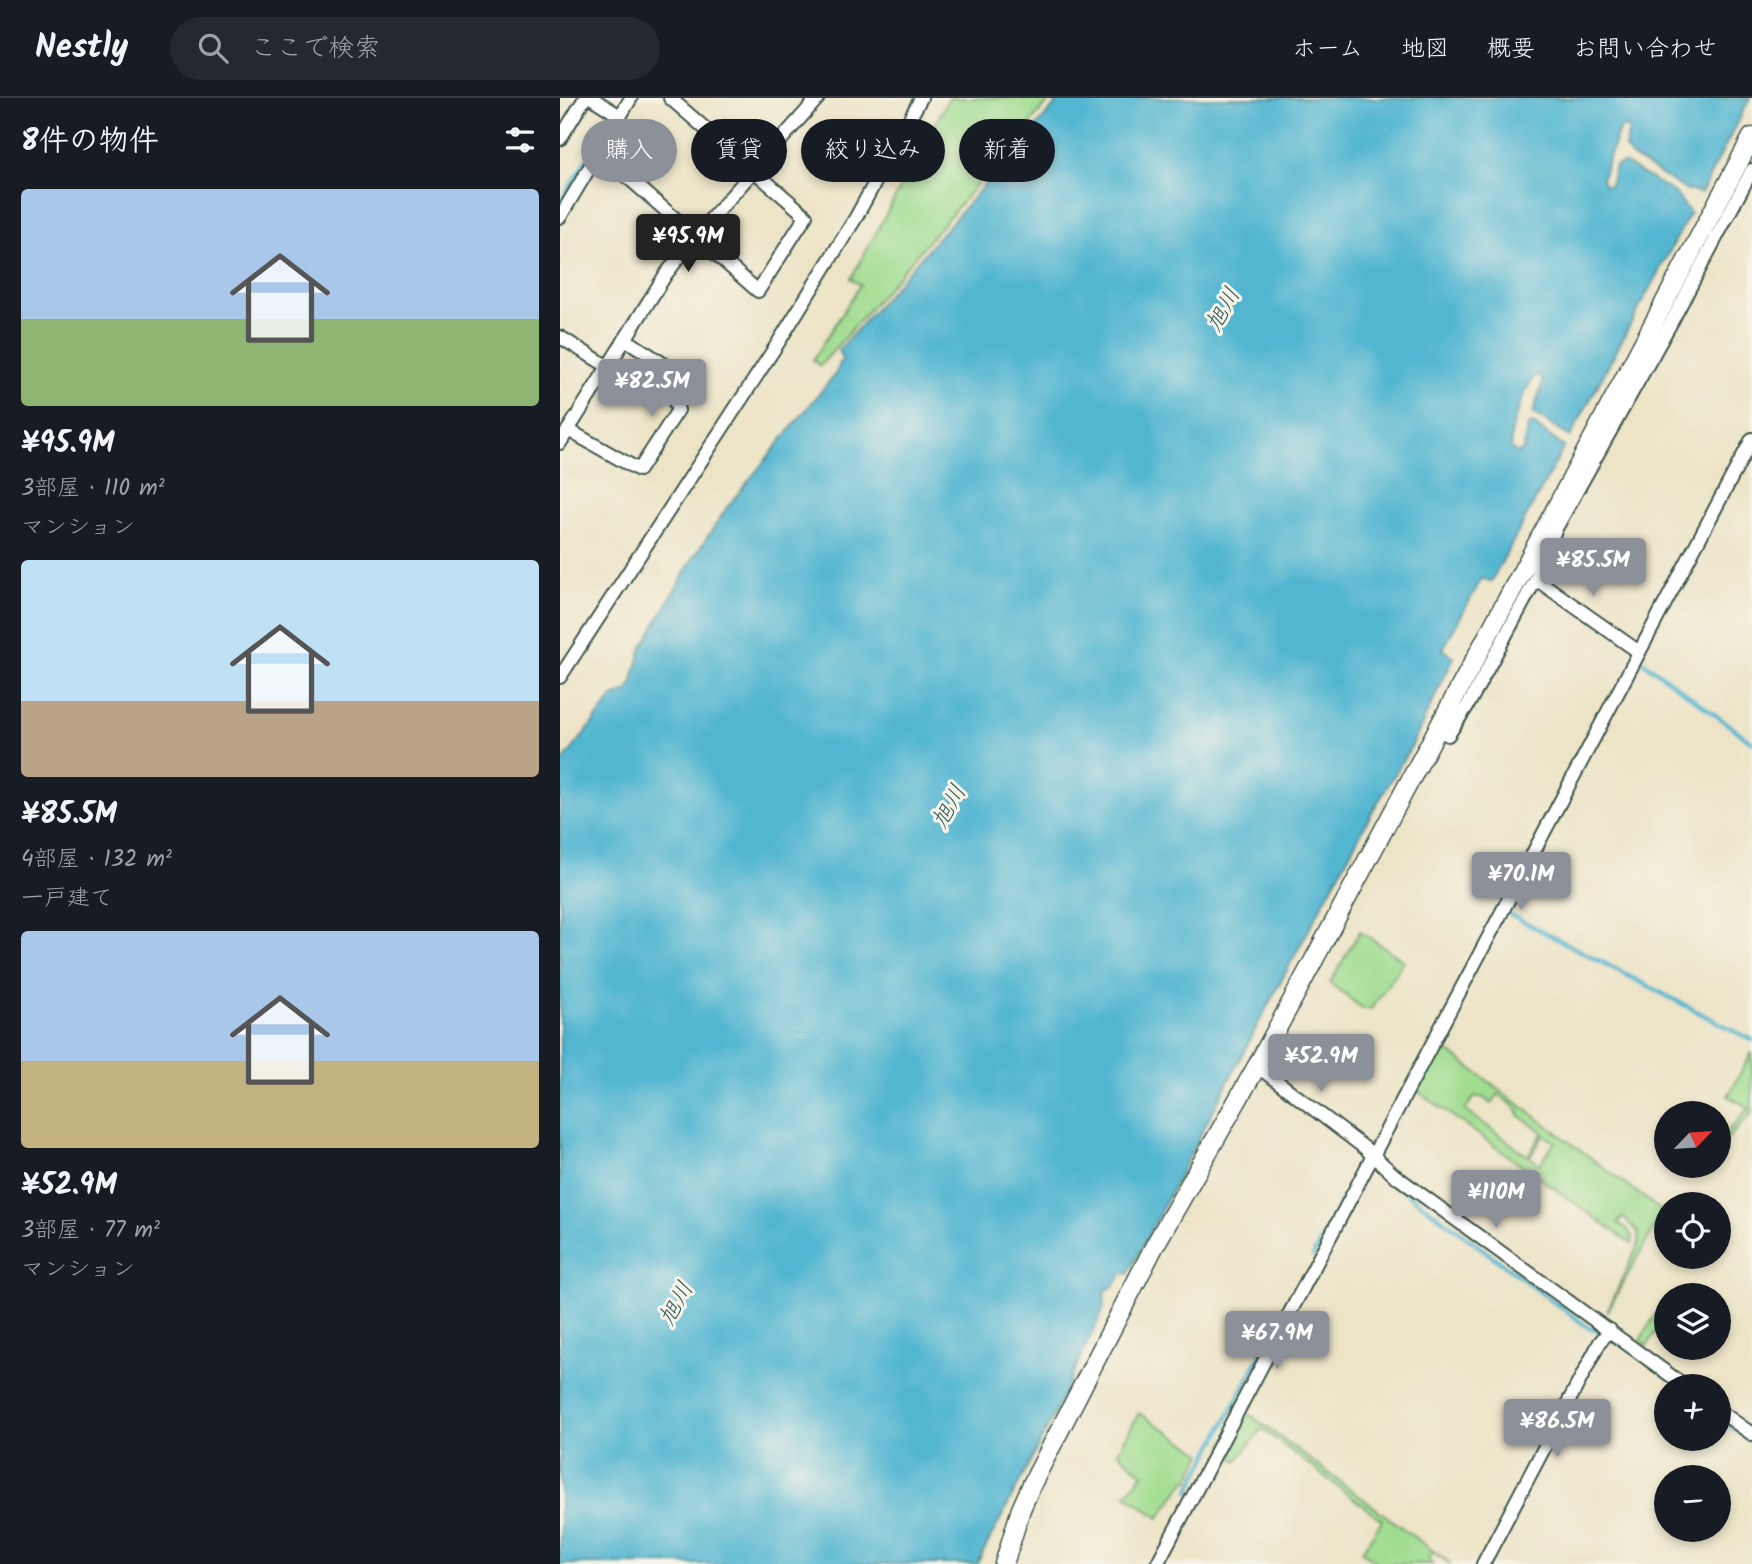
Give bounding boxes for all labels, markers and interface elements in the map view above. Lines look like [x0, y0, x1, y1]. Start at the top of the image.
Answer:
search box [170, 17, 660, 80]
text: Nestly [35, 22, 128, 75]
text: ここで検索 [250, 28, 380, 70]
icon: search [194, 29, 232, 67]
text: ホーム [1292, 30, 1363, 69]
text: 地図 [1401, 30, 1449, 69]
text: 概要 [1487, 30, 1535, 69]
text: お問い合わせ [1573, 30, 1717, 69]
text: 8件の物件 [21, 118, 159, 166]
chip: 購入 [581, 119, 677, 182]
chip: 賃貸 [691, 119, 787, 182]
chip: 絞り込み [801, 119, 945, 182]
chip: 新着 [959, 119, 1055, 182]
icon: filters [501, 121, 539, 159]
pin: ¥95.9M [631, 214, 745, 274]
text: ¥95.9M [652, 219, 724, 255]
icon: home [217, 235, 343, 361]
water label: 旭川 [1197, 281, 1251, 339]
pin: ¥82.5M [595, 360, 709, 419]
text: ¥82.5M [614, 364, 690, 400]
text: ¥95.9M [21, 420, 115, 468]
text: 3部屋 · 110 m² [21, 471, 165, 507]
text: マンション [21, 510, 135, 546]
pin: ¥85.5M [1536, 538, 1650, 598]
text: ¥85.5M [1556, 543, 1630, 579]
icon: home [217, 606, 343, 732]
water label: 旭川 [923, 778, 977, 836]
text: ¥85.5M [21, 791, 117, 839]
text: 4部屋 · 132 m² [21, 842, 172, 878]
pin: ¥70.1M [1464, 852, 1578, 912]
text: ¥70.1M [1488, 857, 1554, 893]
text: 一戸建て [21, 881, 113, 917]
icon: home [217, 977, 343, 1103]
pin: ¥52.9M [1264, 1034, 1378, 1094]
text: ¥52.9M [1284, 1039, 1358, 1075]
north arrow [1654, 1101, 1731, 1178]
map controls [1654, 1101, 1731, 1542]
text: ¥52.9M [21, 1162, 117, 1210]
pin: ¥110M [1447, 1170, 1545, 1230]
text: ¥110M [1467, 1175, 1525, 1211]
button: locate [1654, 1192, 1731, 1269]
text: 3部屋 · 77 m² [21, 1213, 160, 1249]
text: マンション [21, 1252, 135, 1288]
water label: 旭川 [650, 1275, 704, 1333]
button: layers [1654, 1283, 1731, 1360]
pin: ¥67.9M [1220, 1312, 1334, 1371]
text: ¥67.9M [1241, 1316, 1313, 1352]
button: + [1654, 1374, 1731, 1451]
pin: ¥86.5M [1500, 1400, 1614, 1459]
text: ¥86.5M [1520, 1404, 1594, 1440]
button: − [1654, 1465, 1731, 1542]

